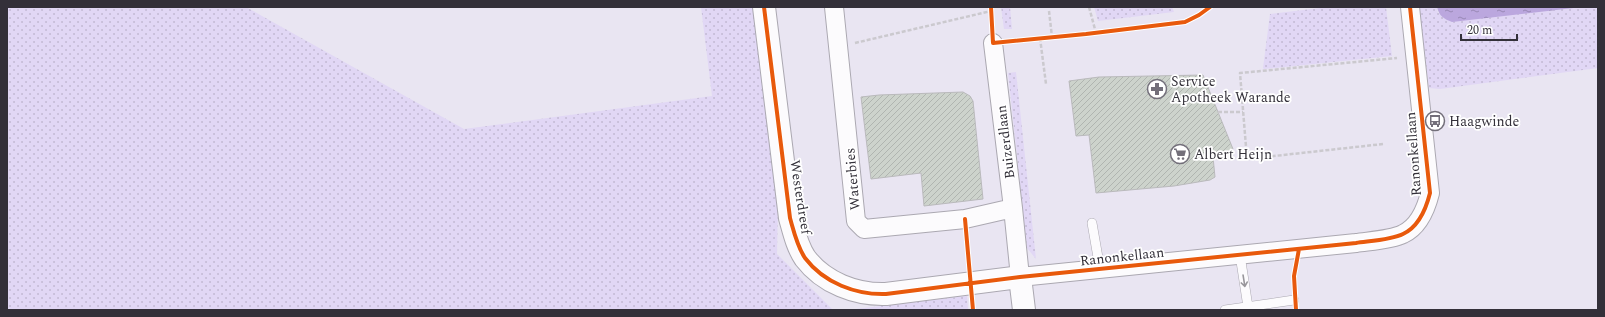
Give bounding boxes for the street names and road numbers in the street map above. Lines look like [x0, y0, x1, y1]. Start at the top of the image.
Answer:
street label: Buizerdlaan [991, 104, 1020, 180]
street label: Ranonkellaan [1400, 111, 1427, 197]
street label: Waterbies [839, 147, 866, 211]
street label: Westerdreef [784, 158, 817, 237]
street label: Ranonkellaan [1079, 242, 1165, 271]

